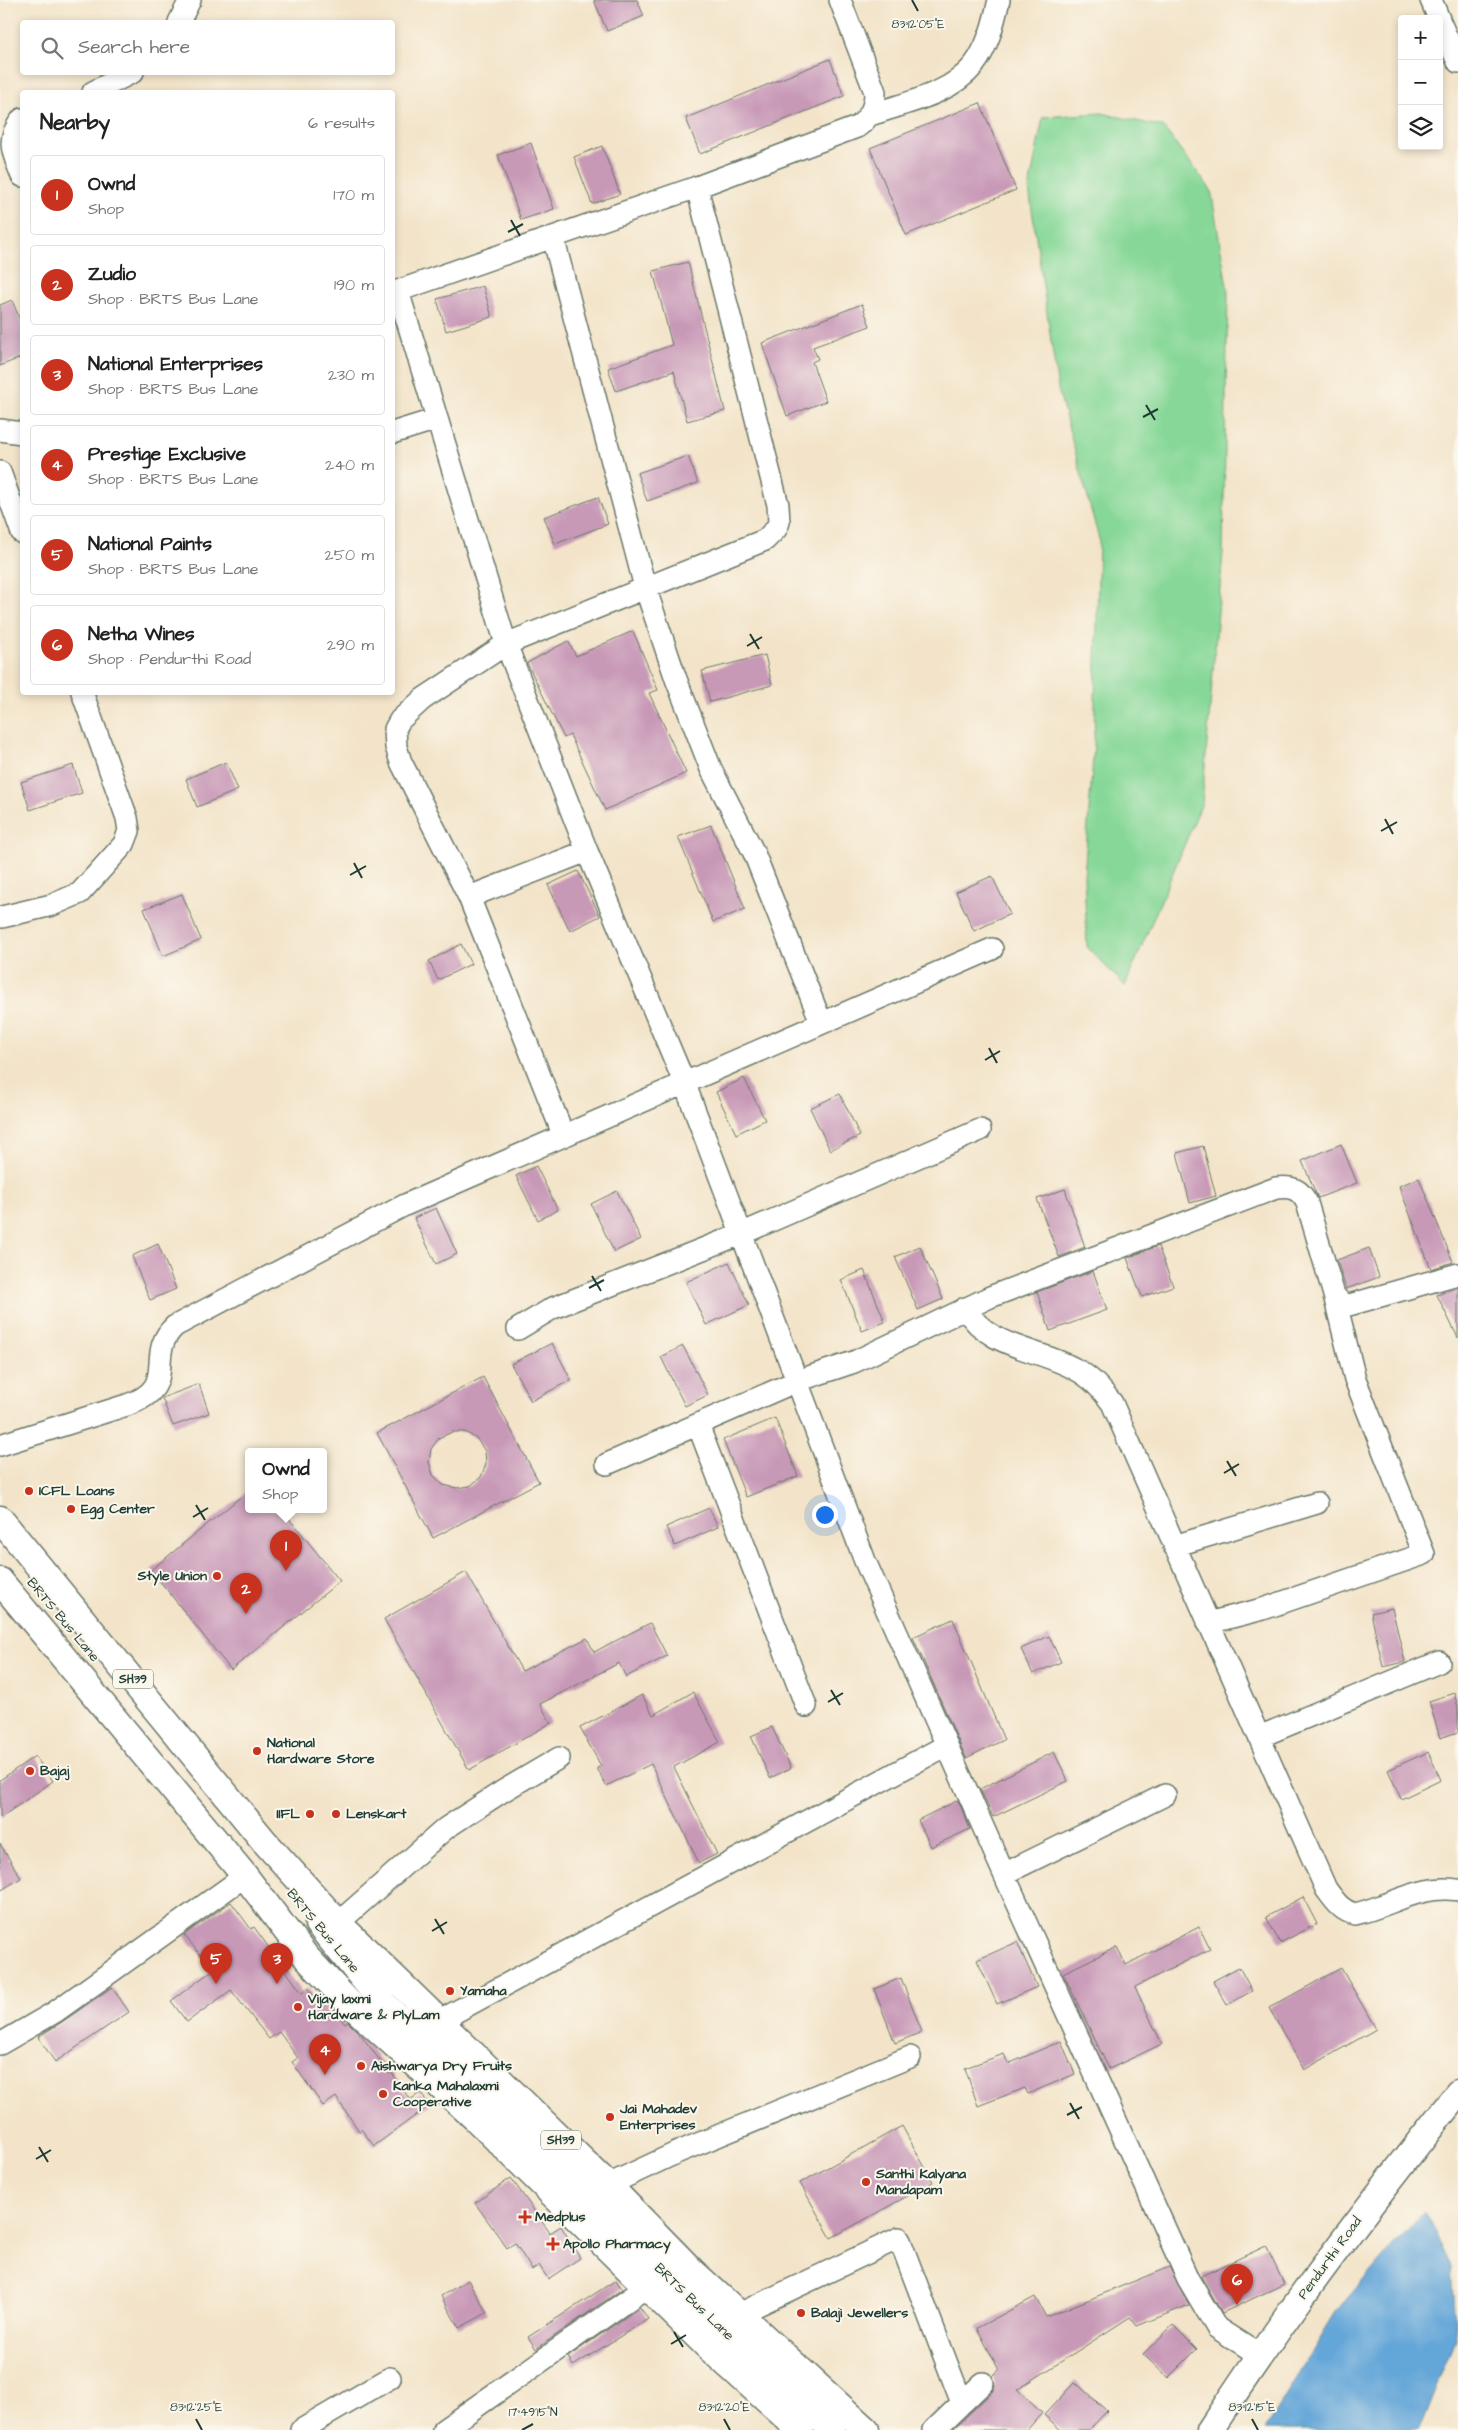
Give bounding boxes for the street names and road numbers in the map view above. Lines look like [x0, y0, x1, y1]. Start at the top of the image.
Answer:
street label: BRTS Bus Lane [22, 1574, 104, 1667]
road number: SH39 [113, 1670, 153, 1688]
street label: BRTS Bus Lane [282, 1885, 364, 1978]
road number: SH39 [541, 2130, 581, 2150]
street label: Pendurthi Road [1293, 2212, 1367, 2304]
street label: BRTS Bus Lane [650, 2259, 739, 2346]

